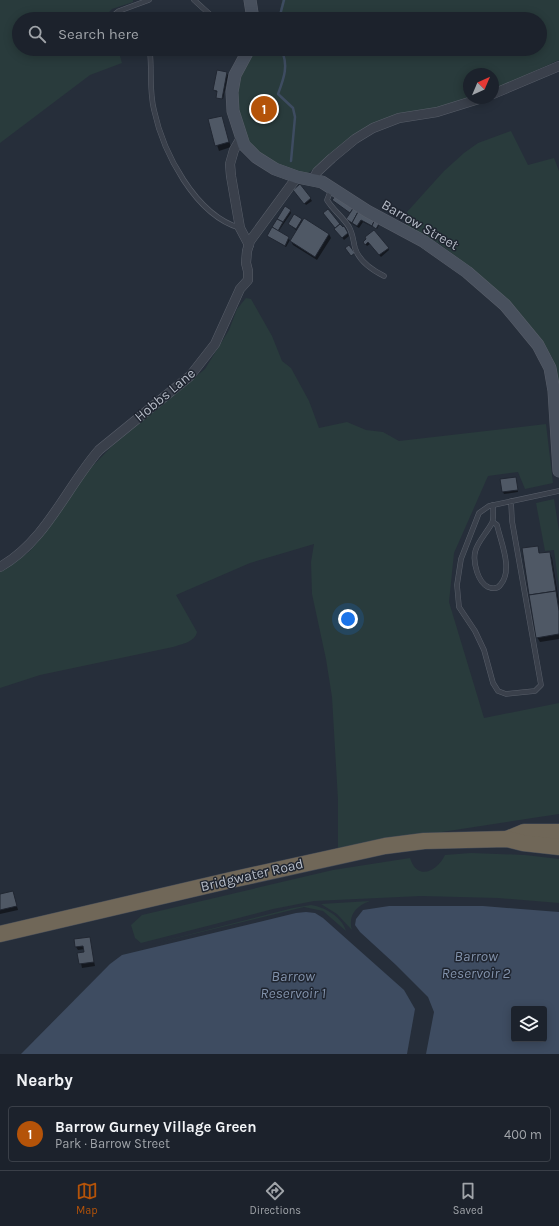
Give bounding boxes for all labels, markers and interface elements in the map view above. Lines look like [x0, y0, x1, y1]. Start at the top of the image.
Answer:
search box [12, 12, 547, 56]
icon: search [26, 23, 48, 45]
text: Search here [58, 25, 139, 43]
north arrow [463, 68, 499, 104]
pin: 1 [251, 94, 277, 124]
street label: Barrow Street [378, 196, 462, 254]
street label: Hobbs Lane [131, 365, 199, 425]
your location [338, 609, 358, 629]
street label: Bridgwater Road [199, 855, 305, 895]
water label: Barrow Reservoir 2 [442, 947, 511, 982]
water label: Barrow Reservoir 1 [260, 967, 326, 1002]
map controls [511, 1006, 547, 1042]
button: layers [511, 1006, 547, 1042]
text: Nearby [16, 1070, 73, 1090]
text: Barrow Gurney Village Green [55, 1118, 257, 1136]
text: 1 [28, 1127, 32, 1142]
text: 400 m [504, 1127, 542, 1142]
text: Park · Barrow Street [55, 1136, 170, 1151]
tab: Map [76, 1180, 98, 1217]
tab: Directions [249, 1180, 301, 1217]
tab: Saved [453, 1180, 483, 1217]

